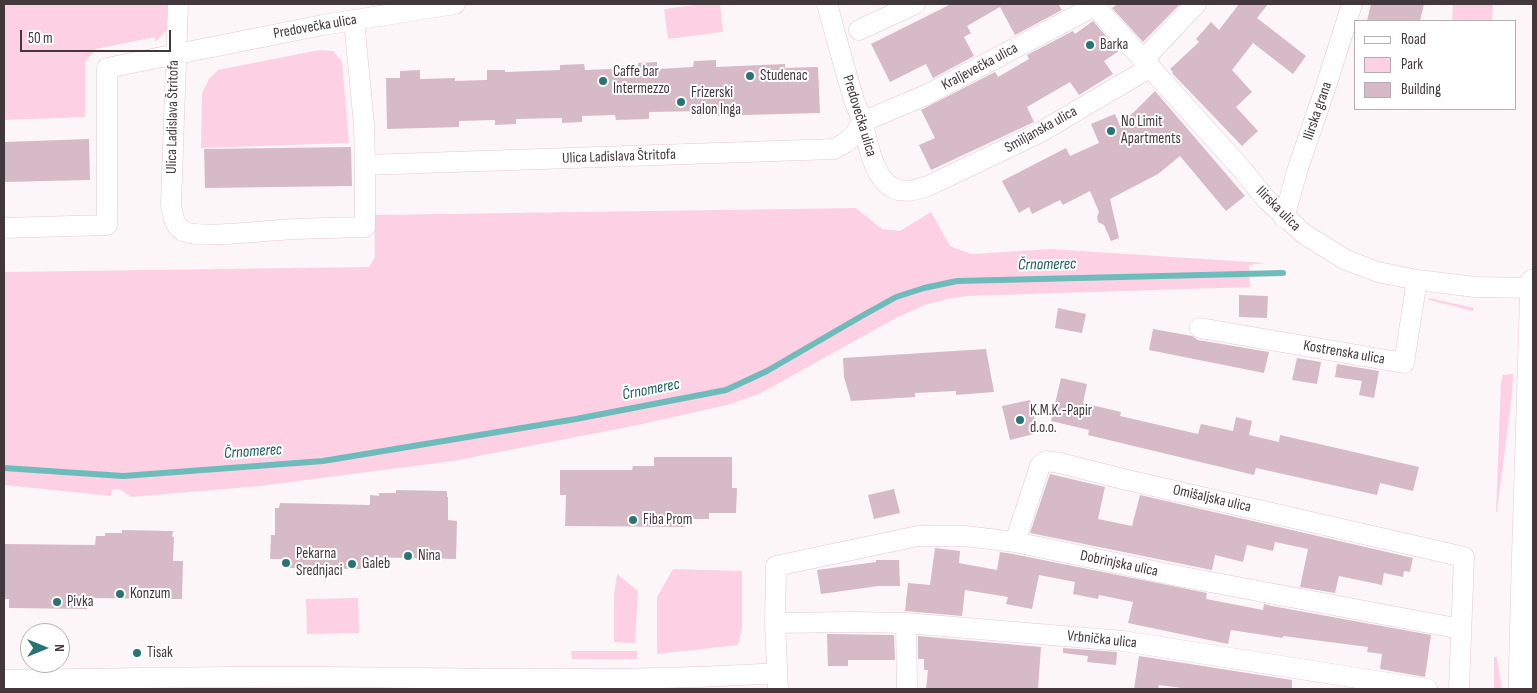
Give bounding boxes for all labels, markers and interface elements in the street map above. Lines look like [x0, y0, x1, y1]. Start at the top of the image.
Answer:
street label: Predovečka ulica [272, 11, 358, 43]
scale bar [22, 20, 174, 52]
legend [1354, 20, 1517, 110]
text: 50 m [28, 29, 53, 48]
text: Road [1401, 30, 1426, 49]
place label: Barka [1100, 36, 1128, 54]
street label: Kraljevečka ulica [939, 39, 1021, 95]
marker: Barka [1084, 39, 1096, 51]
text: Park [1401, 55, 1423, 74]
street label: Ulica Ladislava Štritofa [163, 60, 183, 174]
place label: Caffe bar Intermezzo [613, 63, 670, 98]
place label: Studenac [760, 67, 808, 85]
marker: Studenac [744, 70, 756, 82]
street label: Predovečka ulica [838, 73, 880, 159]
marker: Caffe bar Intermezzo [597, 75, 609, 87]
street label: Ilirska grana [1300, 80, 1336, 142]
text: Building [1401, 80, 1441, 99]
place label: Frizerski salon Inga [691, 84, 741, 119]
marker: Frizerski salon Inga [675, 96, 687, 108]
street label: Smiljanska ulica [1002, 103, 1080, 157]
place label: No Limit Apartments [1121, 113, 1181, 148]
marker: No Limit Apartments [1105, 125, 1117, 137]
street label: Ulica Ladislava Štritofa [562, 146, 676, 168]
street label: Ilirska ulica [1252, 183, 1304, 235]
water label: Črnomerec [1018, 255, 1076, 275]
street label: Kostrenska ulica [1302, 337, 1386, 369]
water label: Črnomerec [621, 375, 681, 405]
place label: K.M.K.-Papir d.o.o. [1030, 402, 1092, 437]
marker: K.M.K.-Papir d.o.o. [1014, 414, 1026, 426]
water label: Črnomerec [223, 440, 283, 464]
street label: Omišaljska ulica [1171, 481, 1253, 517]
place label: Fiba Prom [643, 511, 692, 529]
marker: Fiba Prom [627, 514, 639, 526]
place label: Pekarna Srednjaci [296, 545, 342, 580]
place label: Nina [418, 547, 441, 565]
street label: Dobrinjska ulica [1078, 547, 1160, 581]
marker: Nina [402, 550, 414, 562]
place label: Galeb [362, 555, 390, 573]
marker: Pekarna Srednjaci [280, 557, 292, 569]
marker: Galeb [346, 558, 358, 570]
place label: Konzum [130, 585, 170, 603]
marker: Konzum [114, 588, 126, 600]
place label: Pivka [67, 593, 93, 611]
marker: Pivka [51, 596, 63, 608]
north arrow [20, 623, 70, 673]
street label: Vrbnička ulica [1066, 627, 1138, 653]
text: N [51, 644, 68, 652]
place label: Tisak [147, 644, 173, 662]
marker: Tisak [131, 647, 143, 659]

